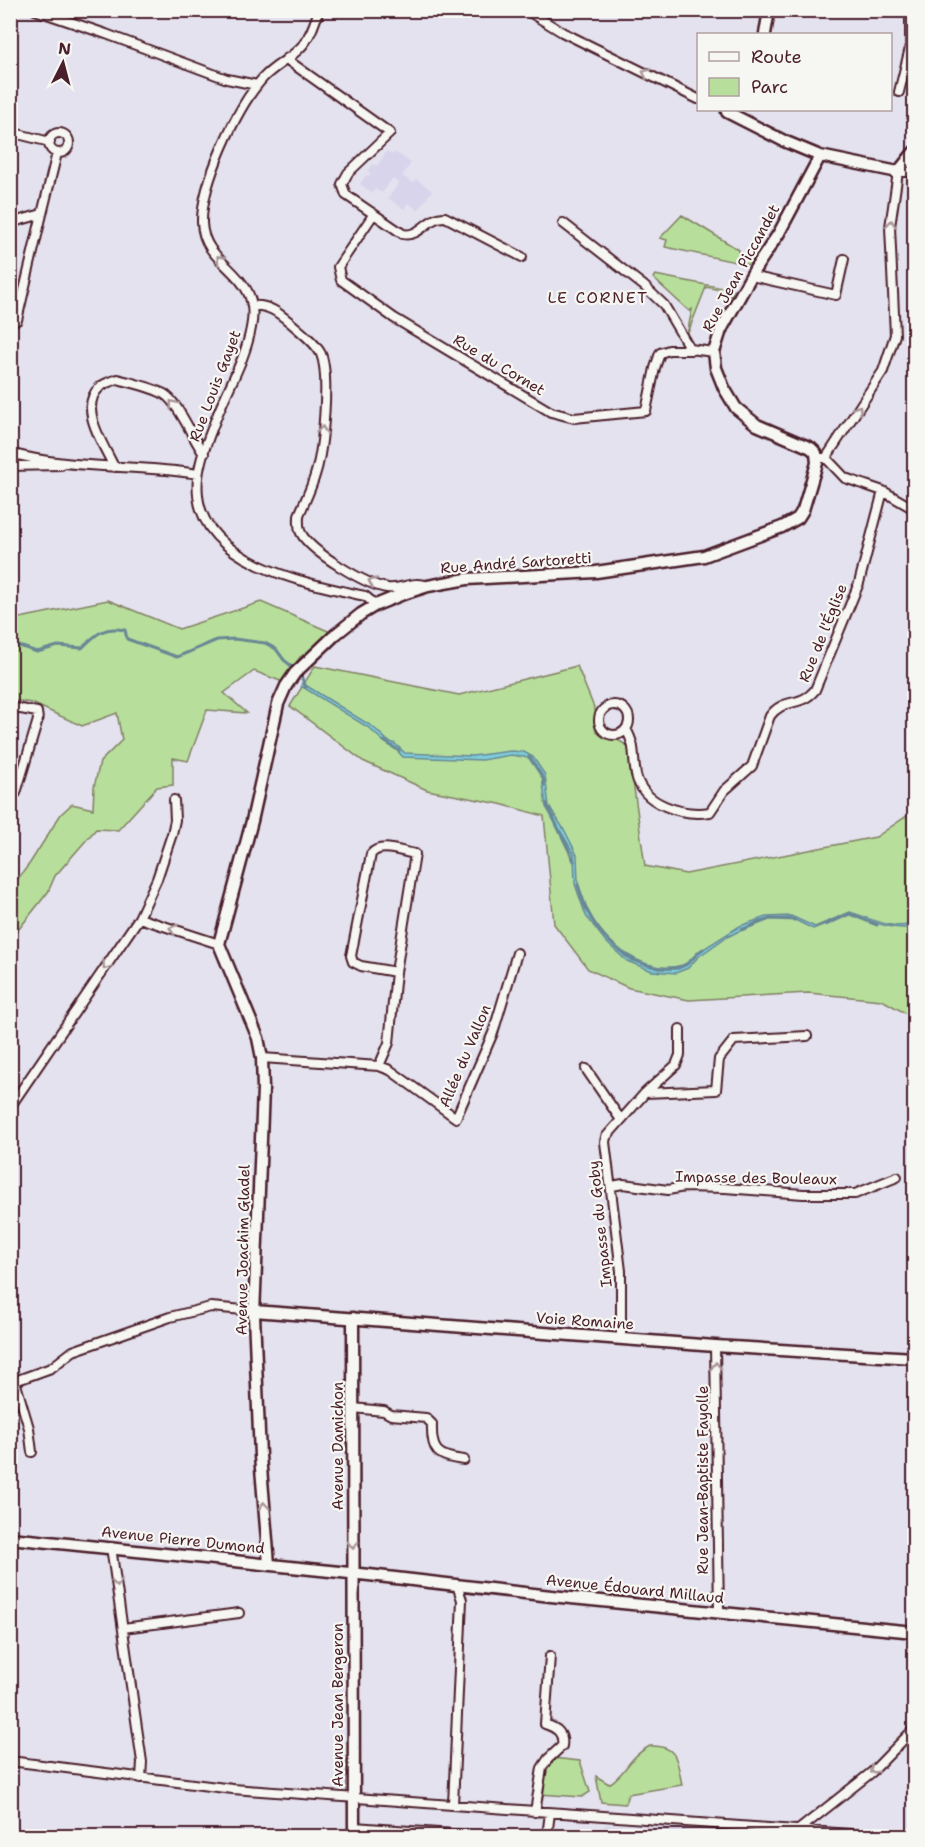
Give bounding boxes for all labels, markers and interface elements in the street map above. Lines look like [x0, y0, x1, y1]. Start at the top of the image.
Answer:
north arrow [33, 33, 93, 93]
legend [697, 33, 892, 111]
text: N [57, 37, 72, 60]
text: Route [751, 45, 802, 69]
one-way arrow [642, 69, 652, 80]
text: Parc [751, 75, 788, 99]
street label: Rue Jean Piccandet [698, 201, 784, 335]
one-way arrow [884, 219, 897, 228]
one-way arrow [216, 255, 227, 266]
district label: LE CORNET [547, 287, 649, 308]
street label: Rue Louis Gayet [185, 327, 245, 445]
street label: Rue du Cornet [449, 330, 549, 400]
one-way arrow [169, 400, 180, 411]
one-way arrow [851, 405, 862, 416]
one-way arrow [315, 425, 328, 434]
street label: Rue André Sartoretti [440, 548, 592, 578]
one-way arrow [367, 577, 378, 589]
street label: Rue de l'Église [793, 580, 852, 685]
one-way arrow [168, 924, 179, 937]
one-way arrow [102, 960, 113, 971]
street label: Allée du Vallon [434, 1002, 496, 1110]
street label: Impasse du Goby [583, 1160, 617, 1288]
street label: Avenue Joachim Gladel [232, 1164, 254, 1336]
street label: Impasse des Bouleaux [675, 1167, 837, 1189]
street label: Voie Romaine [535, 1308, 635, 1334]
one-way arrow [709, 1361, 722, 1370]
street label: Avenue Damichon [328, 1382, 348, 1510]
street label: Rue Jean-Baptiste Fayolle [693, 1386, 713, 1574]
one-way arrow [258, 1501, 271, 1511]
street label: Avenue Pierre Dumond [100, 1521, 266, 1559]
one-way arrow [347, 1540, 359, 1549]
street label: Avenue Édouard Millaud [545, 1569, 725, 1608]
one-way arrow [110, 1579, 122, 1588]
street label: Avenue Jean Bergeron [328, 1623, 348, 1787]
one-way arrow [869, 1763, 880, 1774]

